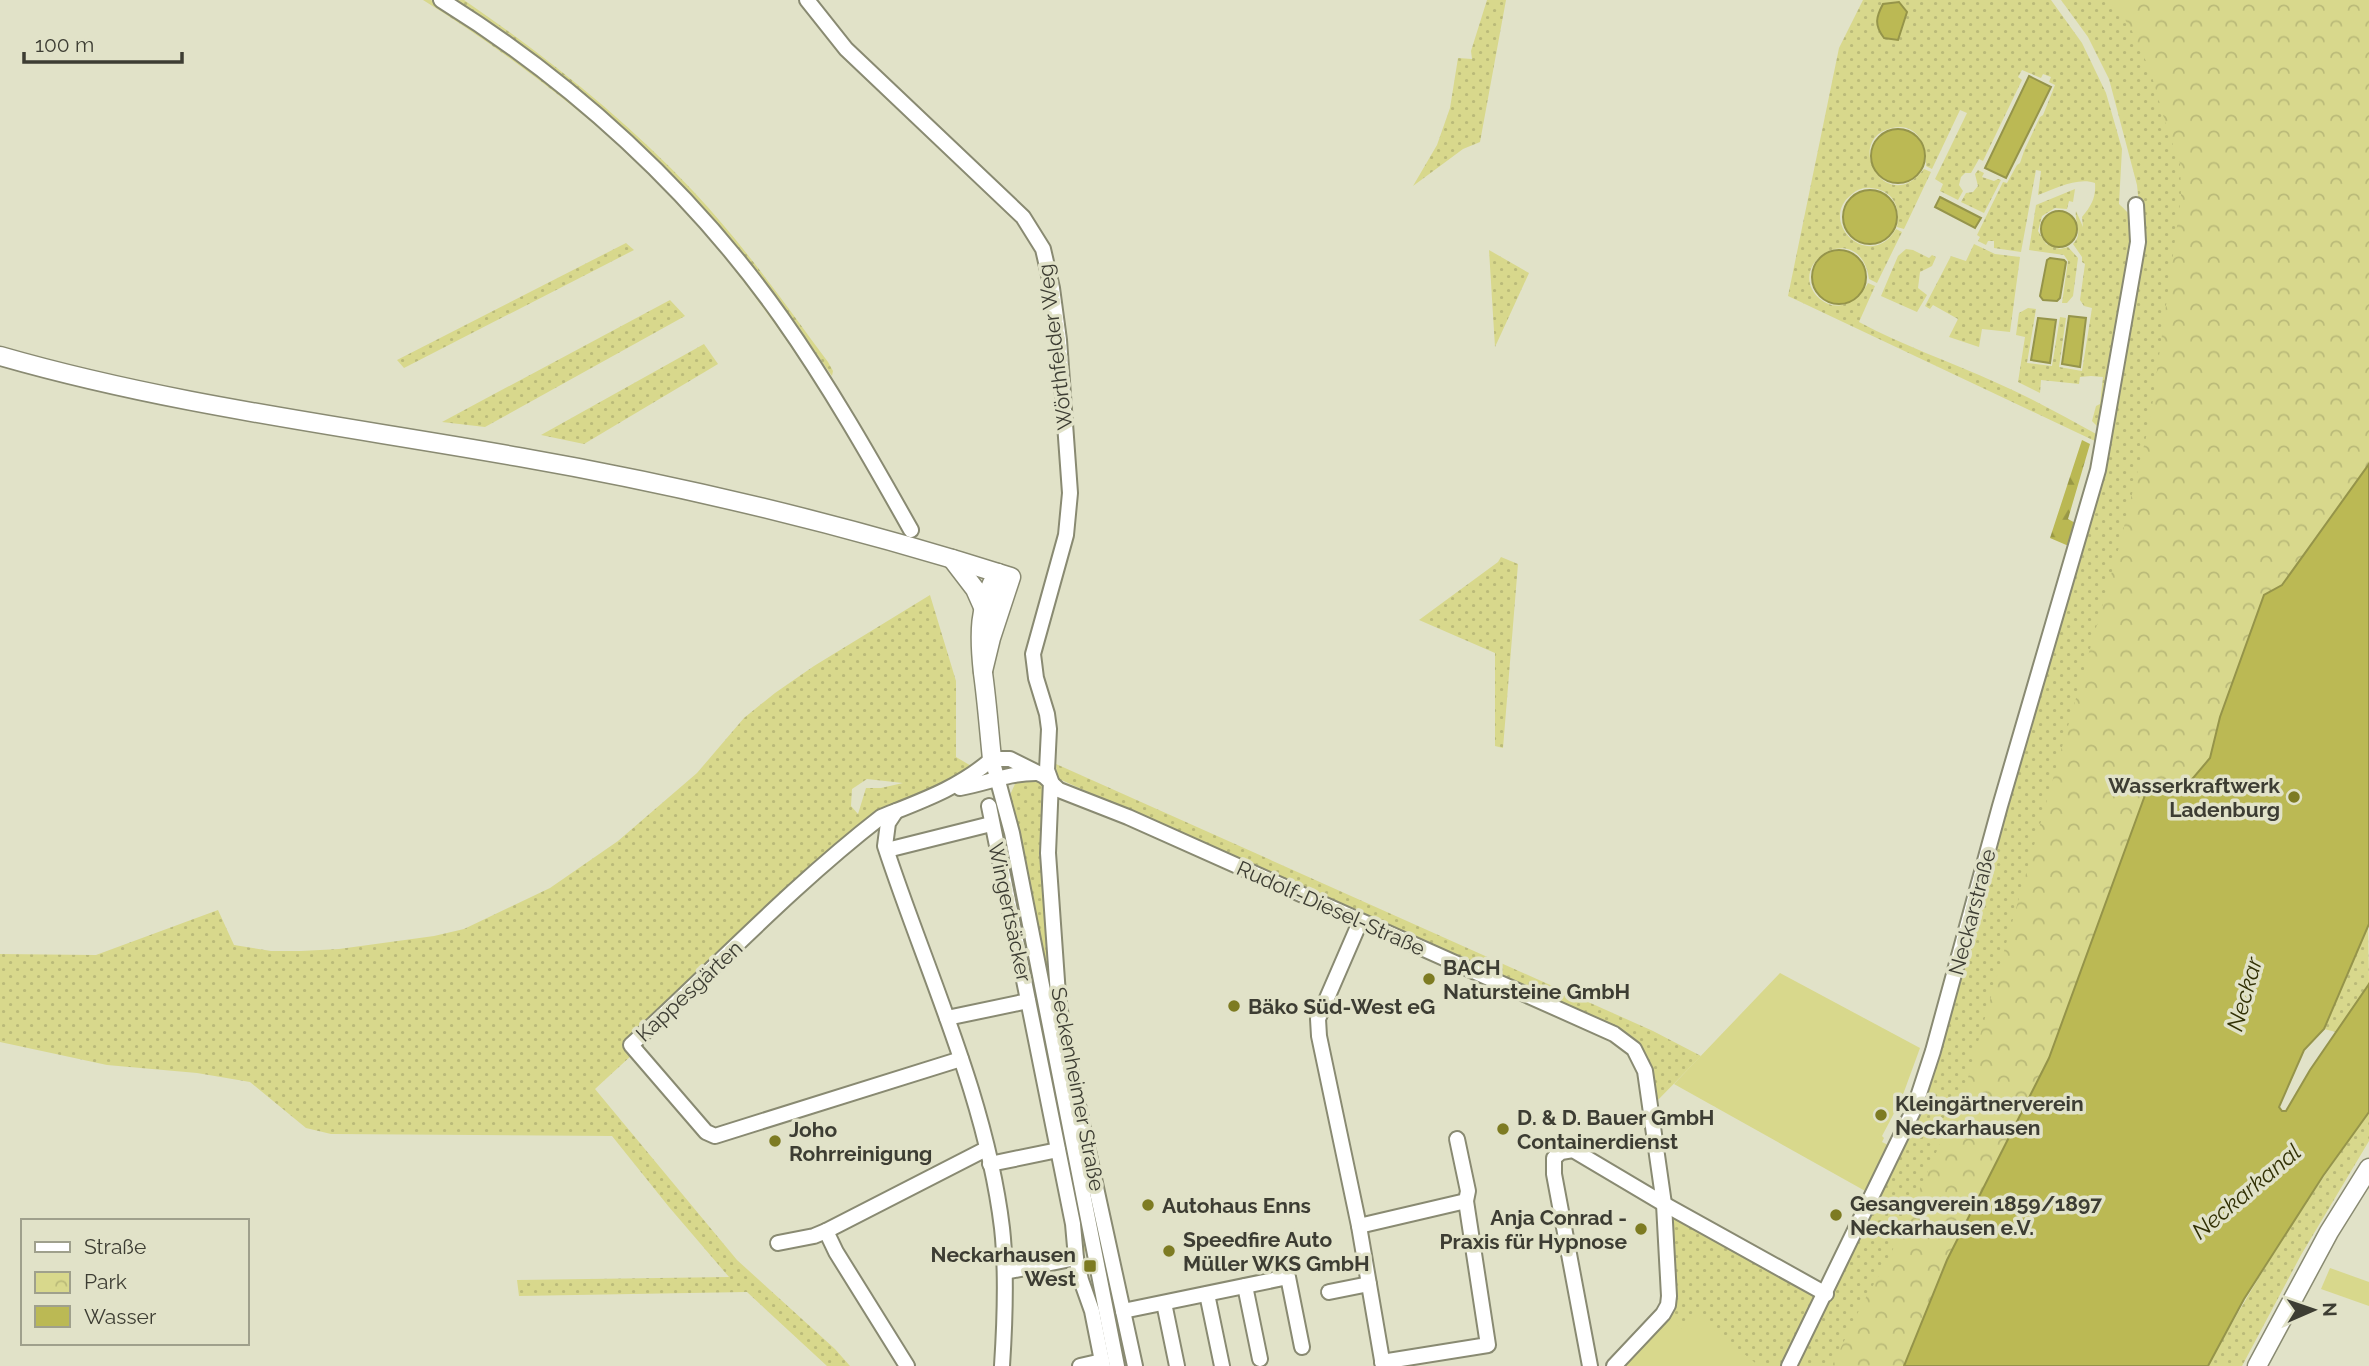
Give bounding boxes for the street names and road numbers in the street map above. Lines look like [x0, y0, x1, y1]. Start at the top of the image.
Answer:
street label: Wörthfelder Weg [1032, 263, 1078, 431]
street label: Wingertsäcker [983, 840, 1037, 985]
street label: Neckarstraße [1943, 846, 2001, 978]
street label: Rudolf-Diesel-Straße [1233, 855, 1429, 961]
street label: Kappesgärten [631, 935, 747, 1047]
street label: Seckenheimer Straße [1046, 985, 1110, 1193]

